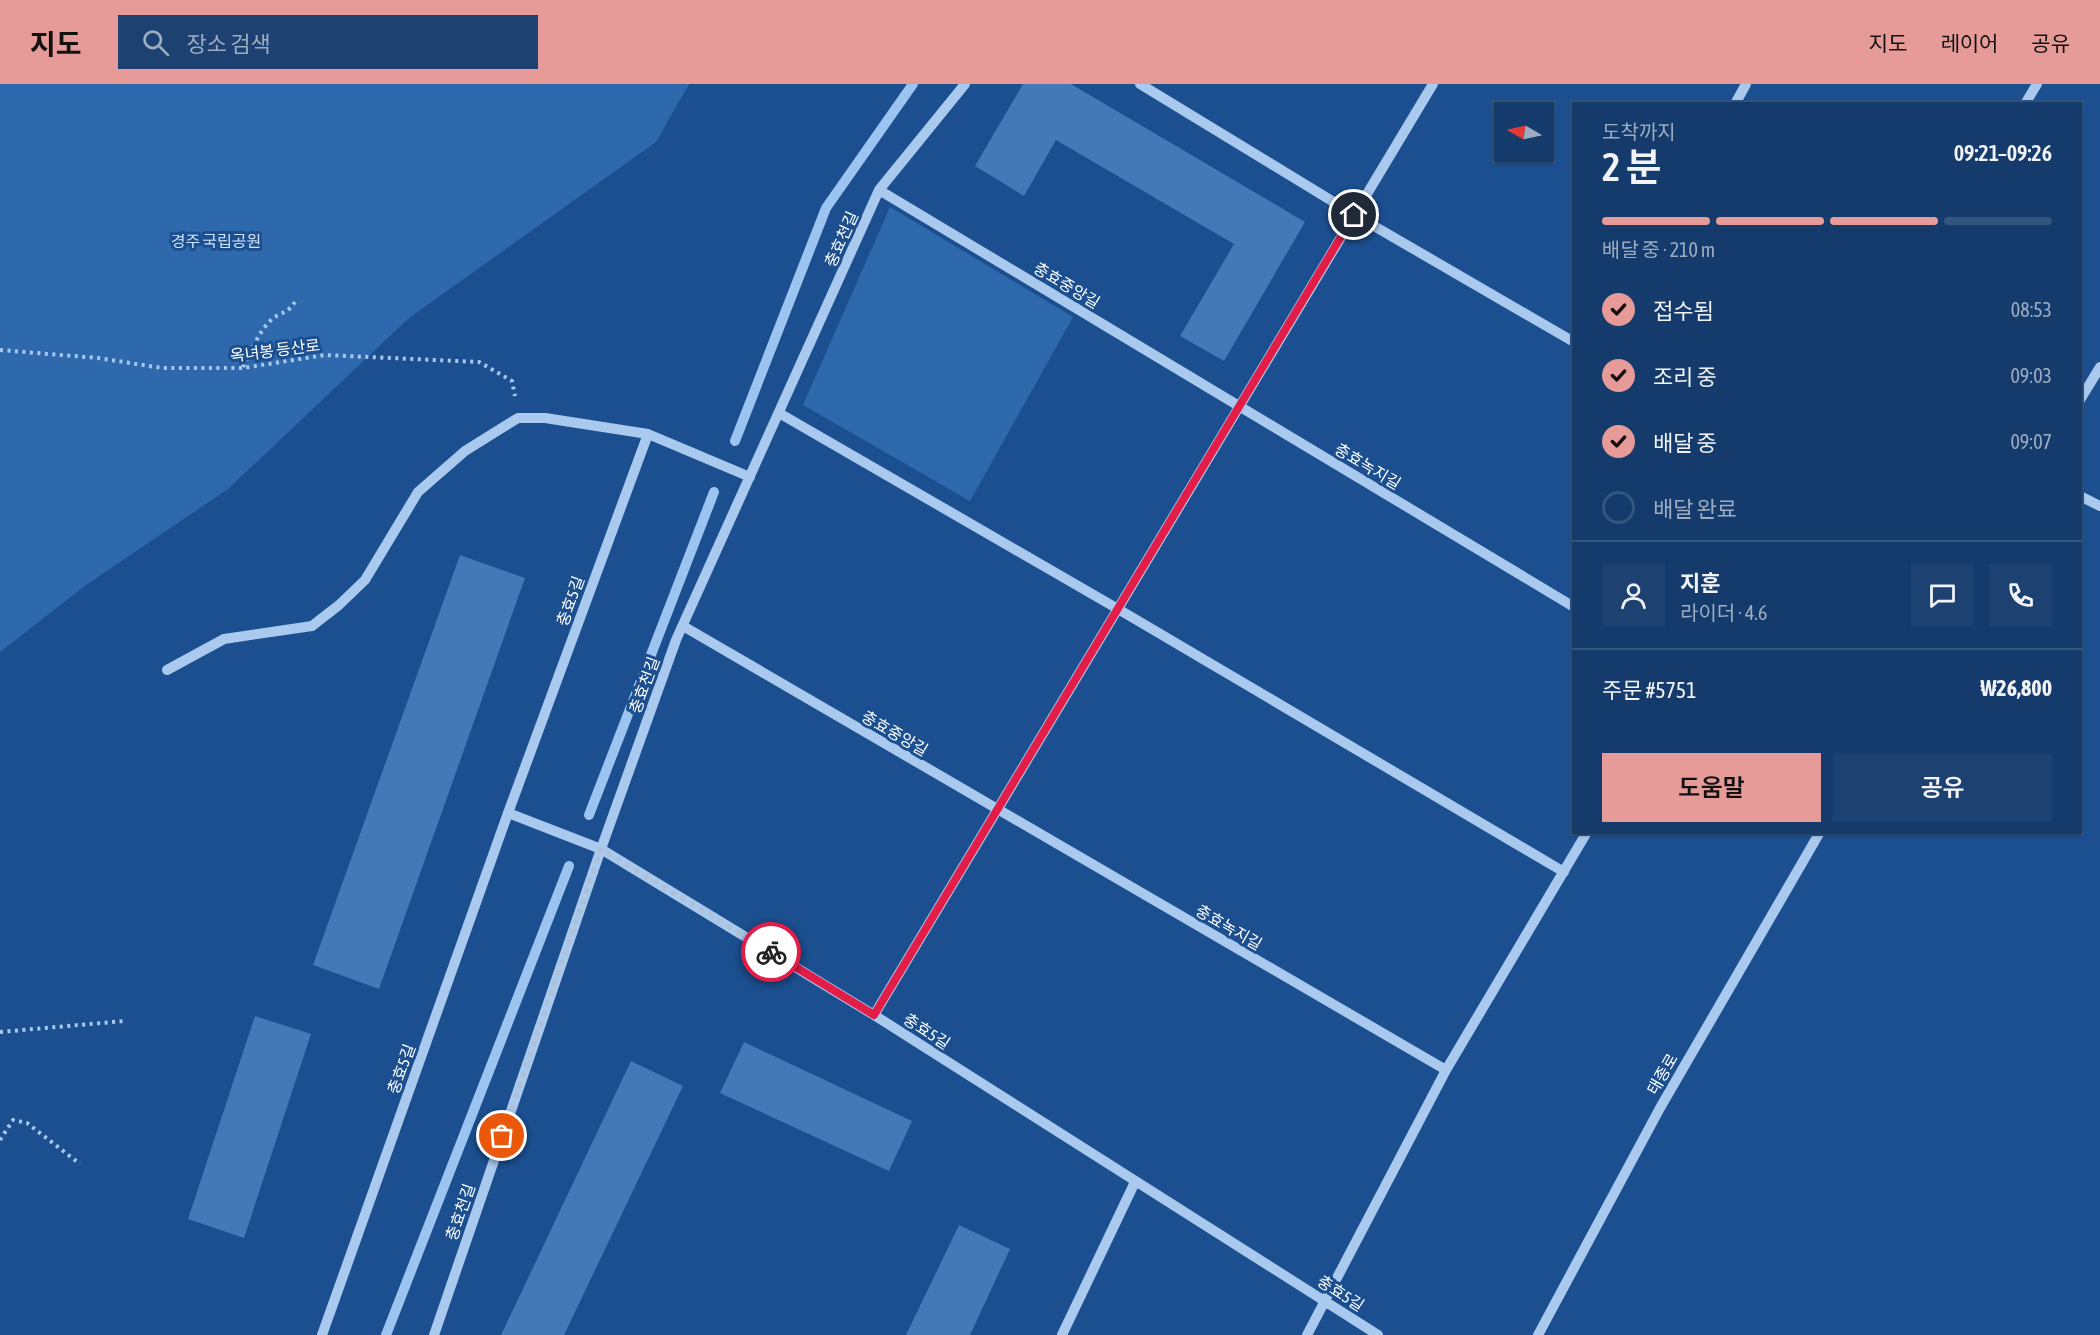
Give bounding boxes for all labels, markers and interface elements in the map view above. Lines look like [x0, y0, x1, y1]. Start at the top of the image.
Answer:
search box [118, 15, 538, 69]
icon: search [139, 26, 172, 59]
text: 지도 [30, 28, 82, 60]
text: 장소 검색 [187, 31, 271, 57]
text: 지도 [1869, 31, 1907, 55]
text: 레이어 [1940, 31, 1998, 55]
text: 공유 [2031, 31, 2070, 55]
north arrow [1494, 102, 1554, 162]
map controls [1494, 102, 1554, 162]
text: 도착까지 [1602, 120, 1676, 143]
text: 09:21–09:26 [1954, 140, 2052, 166]
text: 2 분 [1602, 145, 1662, 189]
pin [1328, 189, 1379, 240]
icon: home [1337, 198, 1370, 231]
street label: 충효천길 [821, 208, 861, 270]
park label: 경주 국립공원 [171, 232, 261, 250]
text: 배달 중 · 210 m [1602, 238, 1715, 261]
street label: 충효중앙길 [1031, 258, 1103, 312]
icon: check [1602, 293, 1635, 326]
text: 접수됨 [1653, 298, 1714, 324]
text: 08:53 [2011, 298, 2052, 321]
street label: 옥녀봉 등산로 [229, 336, 321, 364]
icon: check [1602, 359, 1635, 392]
text: 조리 중 [1653, 364, 1717, 390]
text: 09:03 [2010, 364, 2052, 387]
icon: check [1602, 425, 1635, 458]
text: 배달 중 [1653, 430, 1717, 456]
text: 09:07 [2010, 430, 2052, 453]
street label: 충효녹지길 [1332, 439, 1404, 493]
text: 배달 완료 [1653, 496, 1737, 522]
button: person [1602, 564, 1665, 627]
button: chat [1911, 564, 1974, 627]
button: phone [1989, 564, 2052, 627]
text: 지훈 [1680, 570, 1720, 596]
street label: 충효5길 [553, 574, 587, 628]
text: 라이더 · 4.6 [1680, 601, 1767, 624]
street label: 충효천길 [625, 654, 663, 716]
text: ₩26,800 [1980, 675, 2052, 701]
text: 주문 #5751 [1602, 677, 1697, 703]
street label: 충효중앙길 [859, 707, 931, 759]
button: 도움말 [1602, 753, 1821, 822]
button: 공유 [1833, 753, 2052, 822]
street label: 충효녹지길 [1193, 901, 1265, 953]
courier [741, 922, 801, 982]
icon: bike [755, 936, 788, 969]
street label: 충효5길 [900, 1009, 954, 1053]
street label: 충효5길 [384, 1042, 418, 1096]
street label: 태종로 [1643, 1050, 1681, 1098]
pin [476, 1110, 527, 1161]
icon: bag [485, 1119, 518, 1152]
street label: 충효천길 [442, 1181, 478, 1243]
street label: 충효5길 [1314, 1271, 1368, 1315]

